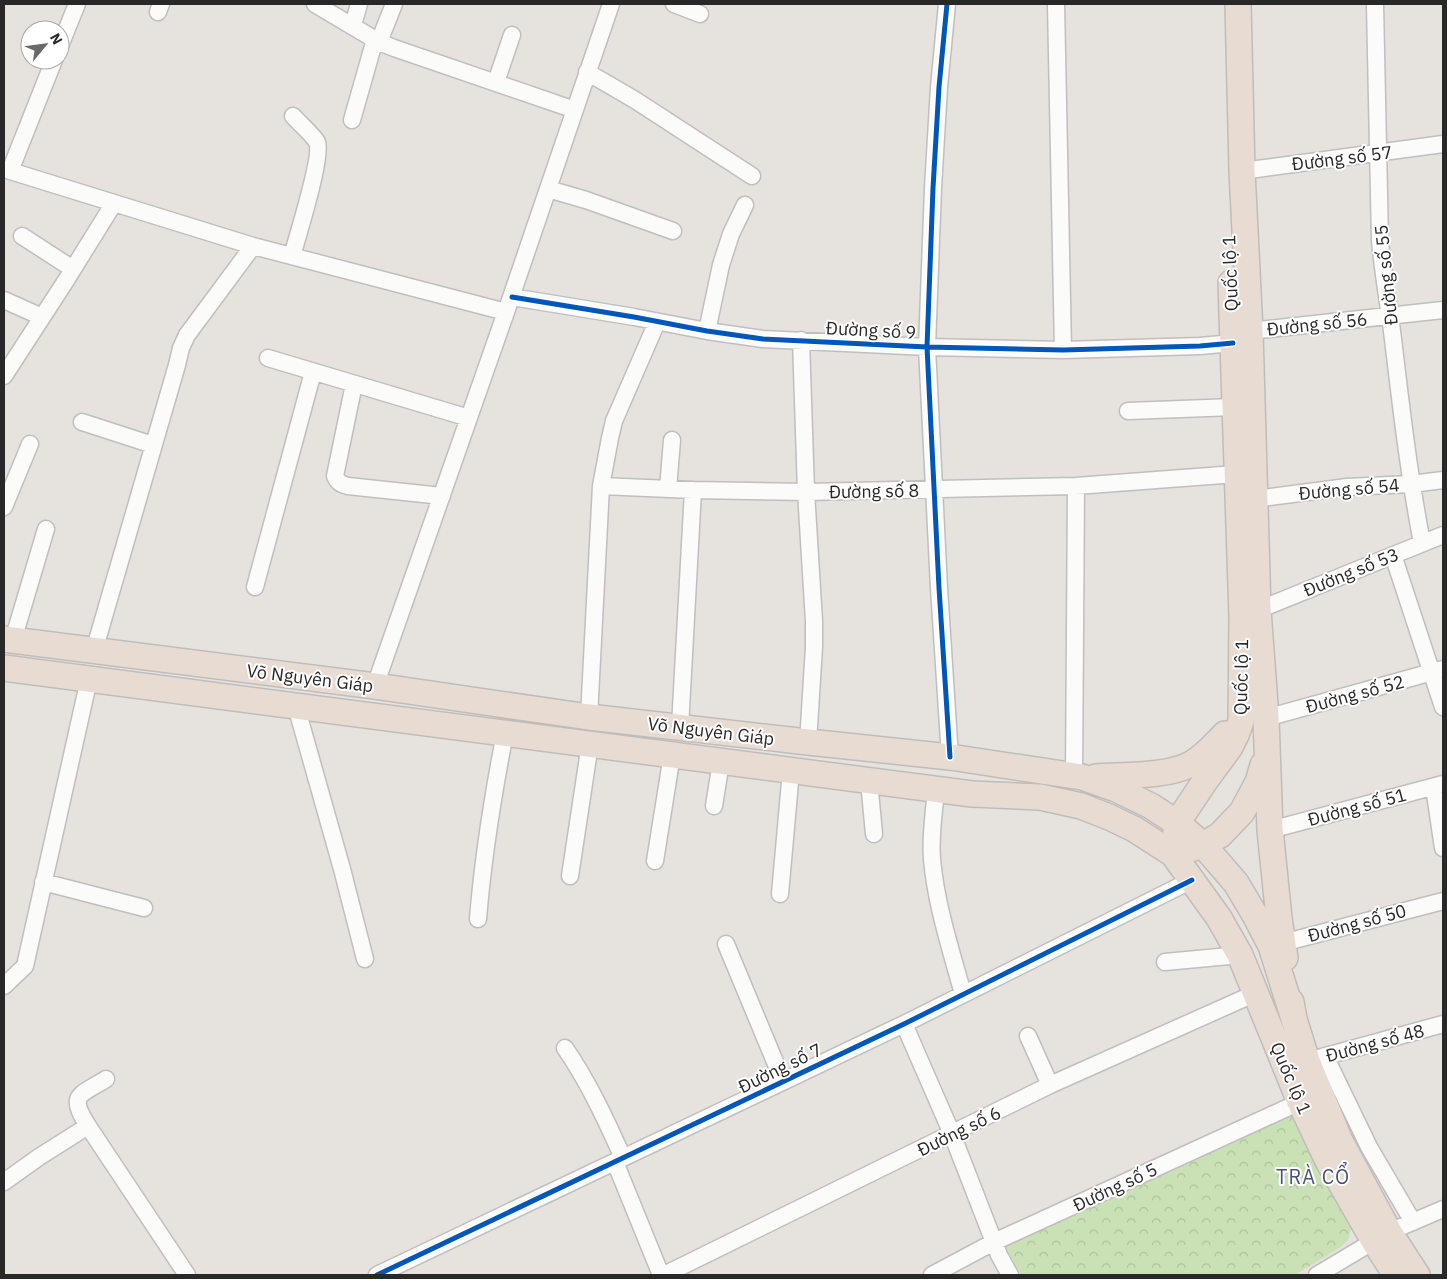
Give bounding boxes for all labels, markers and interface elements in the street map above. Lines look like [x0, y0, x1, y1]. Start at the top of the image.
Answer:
north arrow [20, 20, 70, 70]
text: N [46, 30, 67, 47]
street label: Đường số 57 [1290, 140, 1394, 176]
street label: Đường số 55 [1369, 224, 1403, 326]
street label: Quốc lộ 1 [1217, 234, 1243, 312]
street label: Đường số 56 [1266, 307, 1368, 341]
street label: Đường số 9 [825, 316, 917, 344]
street label: Đường số 54 [1298, 473, 1401, 505]
street label: Đường số 8 [829, 479, 919, 503]
street label: Đường số 53 [1300, 542, 1402, 602]
street label: Quốc lộ 1 [1229, 639, 1253, 715]
street label: Võ Nguyên Giáp [245, 659, 375, 697]
street label: Đường số 52 [1303, 670, 1407, 718]
street label: Võ Nguyên Giáp [646, 712, 776, 750]
street label: Đường số 51 [1305, 783, 1409, 831]
street label: Đường số 50 [1305, 899, 1409, 947]
street label: Đường số 48 [1323, 1019, 1427, 1067]
street label: Đường số 7 [734, 1038, 826, 1098]
street label: Quốc lộ 1 [1265, 1038, 1317, 1118]
street label: Đường số 6 [913, 1101, 1005, 1161]
street label: Đường số 5 [1069, 1157, 1161, 1217]
district label: TRÀ CỔ [1276, 1161, 1350, 1190]

